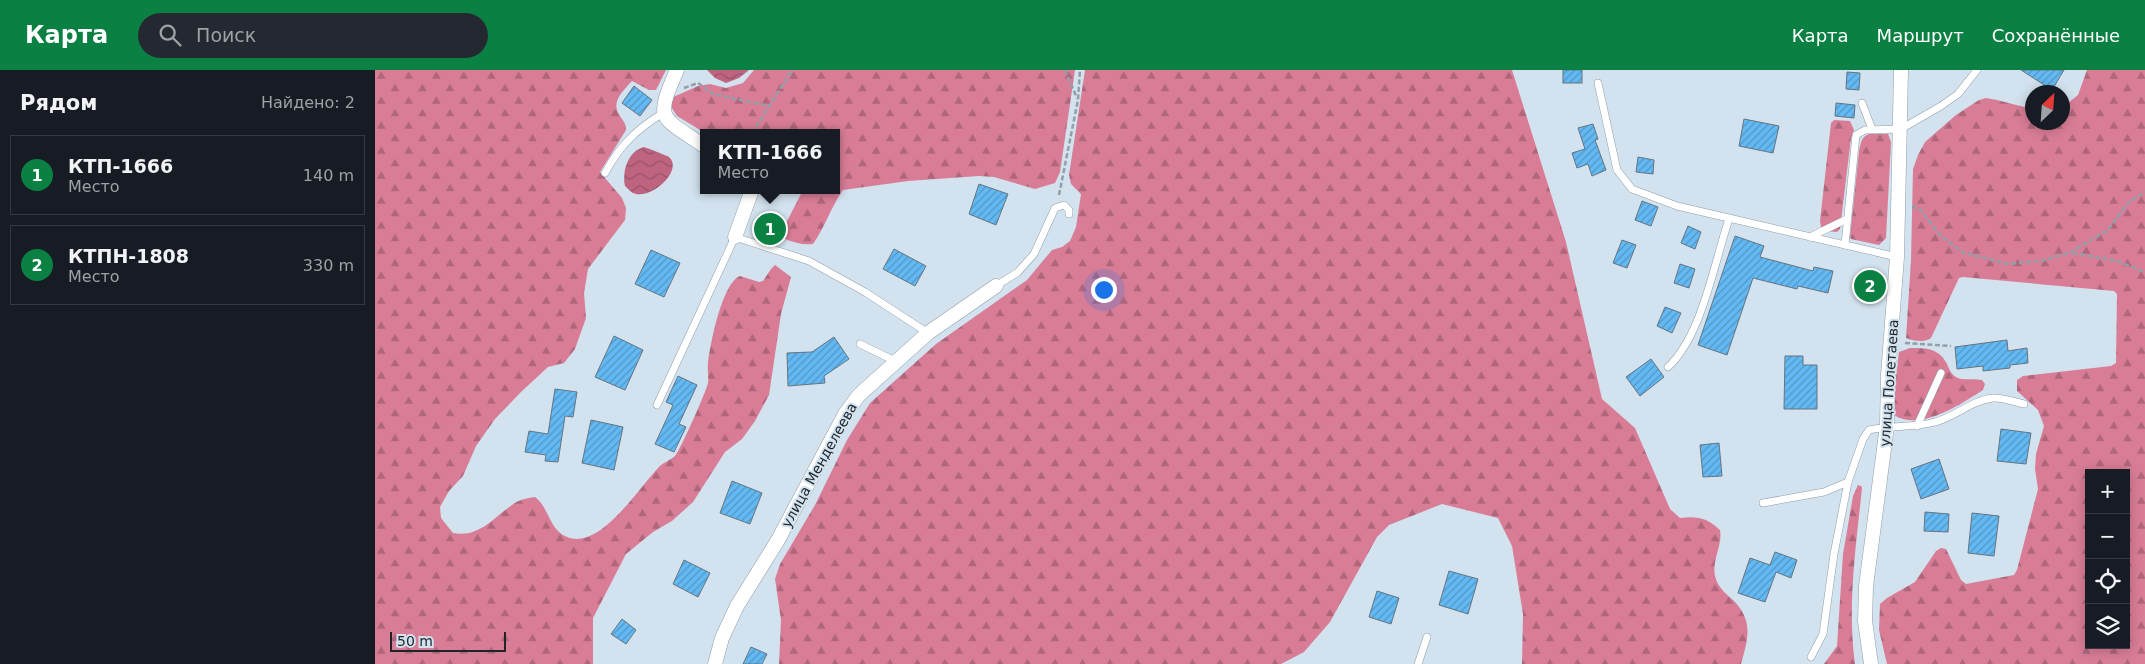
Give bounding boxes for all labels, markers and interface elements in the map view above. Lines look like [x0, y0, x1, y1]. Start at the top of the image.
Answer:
search box [138, 13, 488, 58]
text: Карта [25, 21, 108, 49]
icon: search [156, 21, 184, 49]
text: Поиск [196, 24, 256, 46]
text: Карта [1792, 25, 1849, 46]
text: Маршрут [1877, 25, 1964, 46]
text: Сохранённые [1992, 25, 2120, 46]
north arrow [2025, 85, 2070, 130]
text: Рядом [20, 91, 97, 115]
text: Найдено: 2 [261, 93, 355, 112]
popup [700, 129, 840, 194]
text: КТП-1666 [717, 141, 823, 163]
text: КТП-1666 [68, 155, 173, 177]
text: Место [717, 163, 769, 182]
text: 1 [31, 166, 43, 185]
text: 140 m [303, 166, 354, 185]
text: Место [68, 177, 120, 196]
pin: 1 [754, 210, 786, 248]
text: КТПН-1808 [68, 245, 189, 267]
text: 2 [31, 256, 43, 275]
text: 330 m [303, 256, 354, 275]
text: Место [68, 267, 120, 286]
pin: 2 [1854, 267, 1886, 305]
your location [1091, 277, 1117, 303]
street label: улица Полетаева [1877, 319, 1901, 447]
street label: улица Менделеева [778, 400, 860, 530]
map controls [2085, 469, 2130, 649]
button: + [2085, 469, 2130, 514]
button: − [2085, 514, 2130, 559]
button: locate [2085, 559, 2130, 604]
button: layers [2085, 604, 2130, 649]
scale bar [390, 629, 506, 652]
text: 50 m [397, 633, 433, 649]

